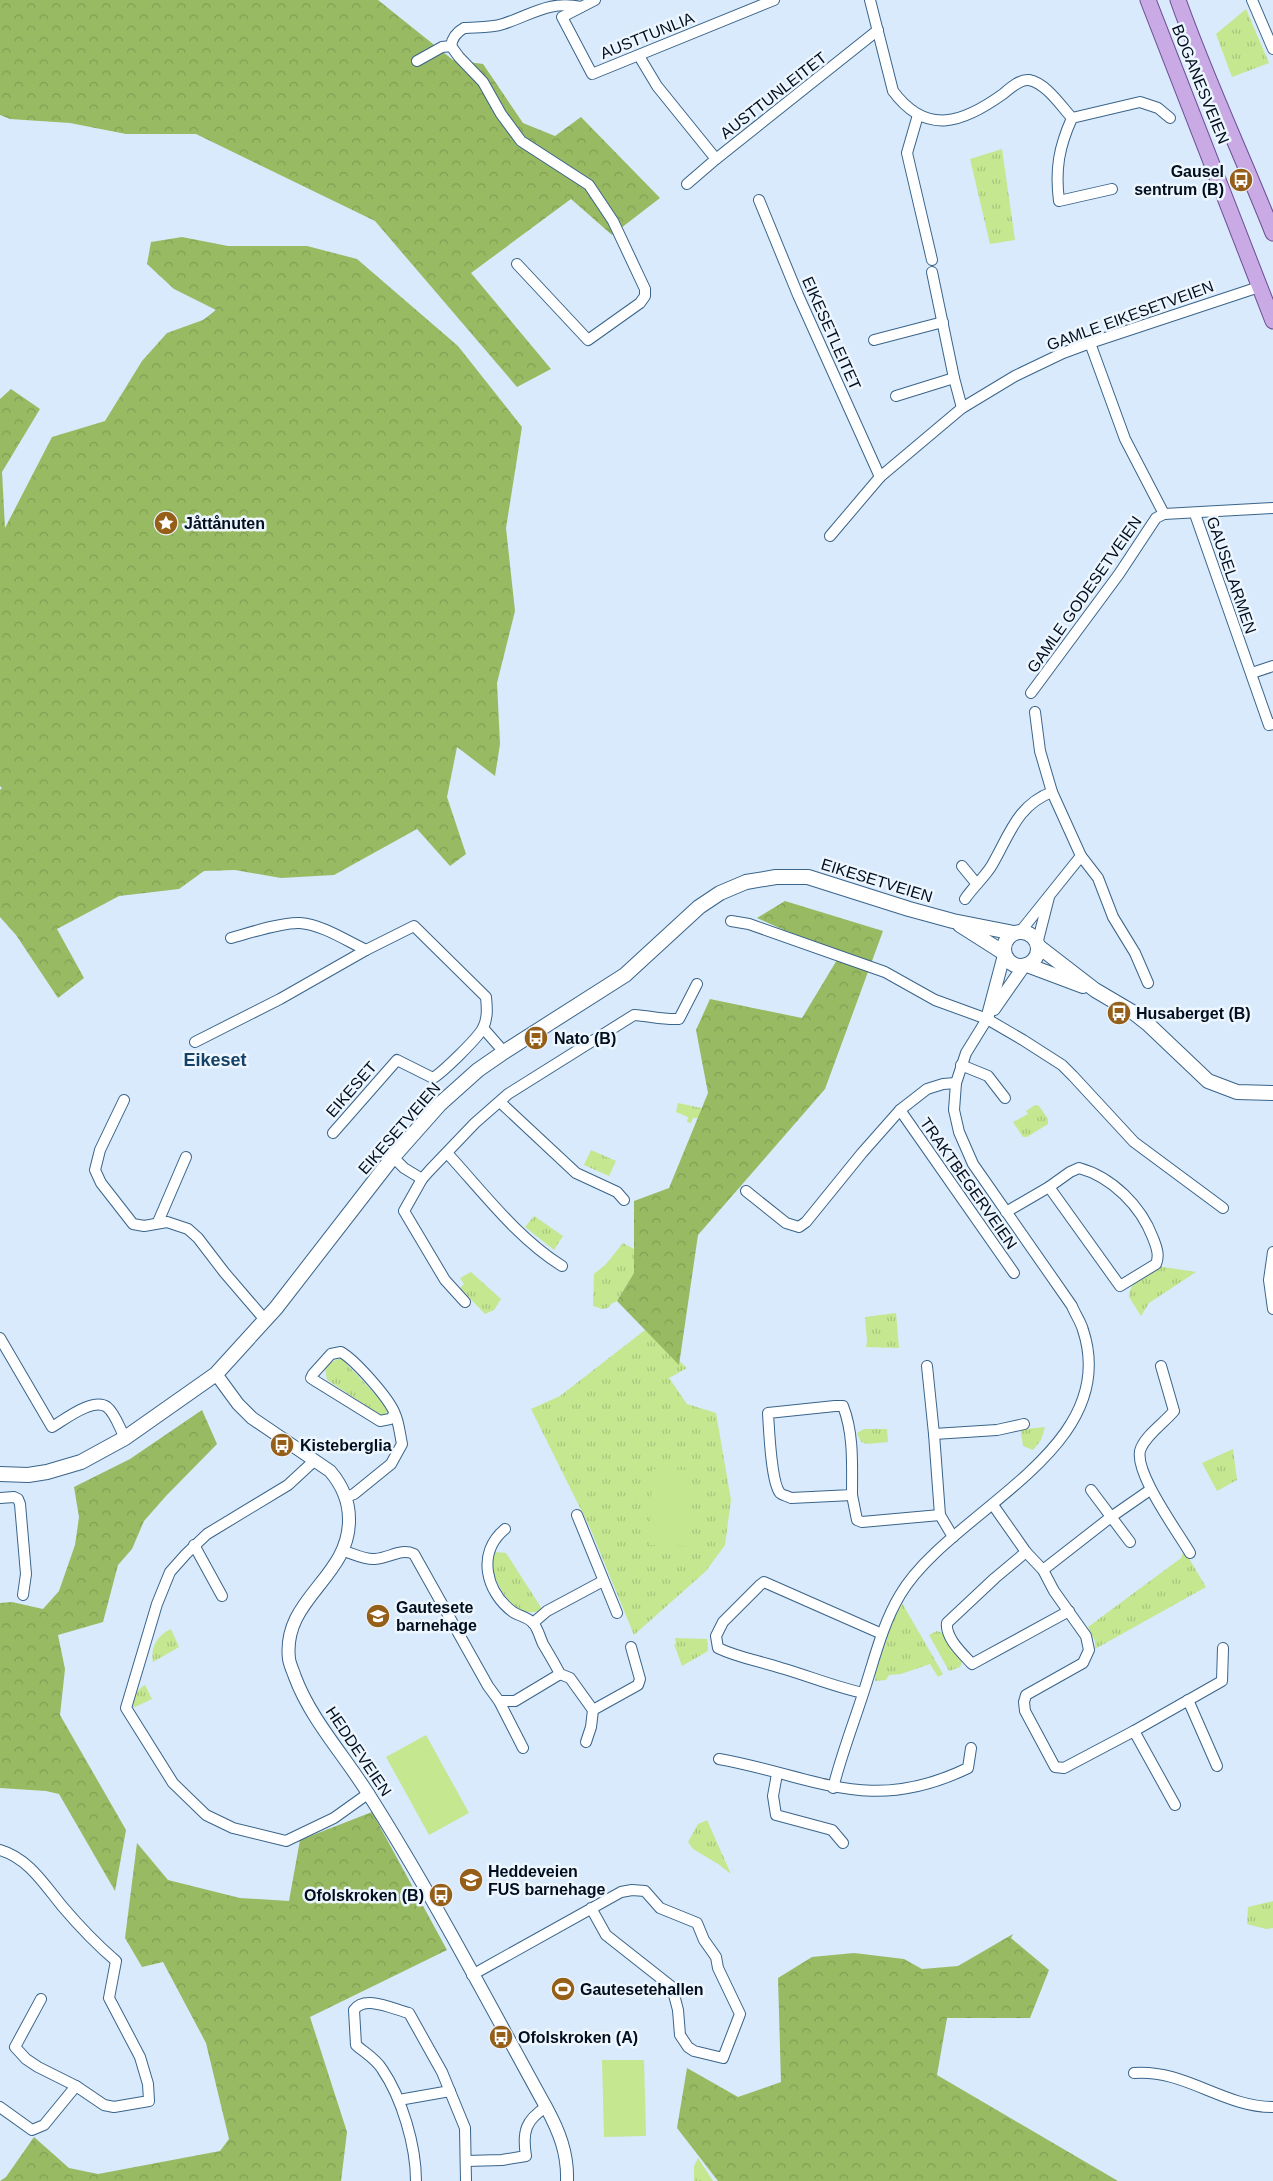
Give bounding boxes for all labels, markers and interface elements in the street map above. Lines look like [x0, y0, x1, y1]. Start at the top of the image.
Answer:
street label: AUSTTUNLIA [598, 9, 697, 62]
street label: BOGANESVEIEN [1169, 22, 1232, 146]
street label: AUSTTUNLEITET [717, 49, 830, 142]
place label: Gausel sentrum (B) [1134, 163, 1224, 198]
bus stop icon: Gausel sentrum (B) [1228, 167, 1254, 193]
street label: EIKESETLEITET [799, 274, 864, 393]
street label: GAMLE EIKESETVEIEN [1045, 277, 1216, 354]
place icon: Jåttånuten [153, 510, 179, 536]
street label: GAMLE GODESETVEIEN [1024, 513, 1145, 676]
street label: GAUSELARMEN [1204, 514, 1260, 636]
place label: Jåttånuten [184, 515, 265, 532]
street label: EIKESETVEIEN [819, 855, 935, 906]
bus stop icon: Husaberget (B) [1106, 1000, 1132, 1026]
place label: Husaberget (B) [1136, 1005, 1251, 1022]
bus stop icon: Nato (B) [523, 1025, 549, 1051]
place label: Nato (B) [554, 1030, 616, 1047]
district label: Eikeset [183, 1050, 247, 1070]
street label: EIKESET [323, 1058, 380, 1120]
street label: EIKESETVEIEN [355, 1079, 444, 1178]
street label: TRAKTBEGERVEIEN [917, 1114, 1020, 1252]
bus stop icon: Kisteberglia [269, 1432, 295, 1458]
place label: Kisteberglia [300, 1437, 392, 1454]
place label: Gautesete barnehage [396, 1599, 477, 1634]
school or university icon: Gautesete barnehage [365, 1603, 391, 1629]
street label: HEDDEVEIEN [322, 1703, 395, 1799]
place label: Heddeveien FUS barnehage [488, 1863, 605, 1898]
school or university icon: Heddeveien FUS barnehage [458, 1867, 484, 1893]
bus stop icon: Ofolskroken (B) [428, 1882, 454, 1908]
place label: Ofolskroken (B) [304, 1887, 424, 1904]
sports icon: Gautesetehallen [550, 1976, 576, 2002]
place label: Gautesetehallen [580, 1981, 704, 1998]
bus stop icon: Ofolskroken (A) [488, 2024, 514, 2050]
place label: Ofolskroken (A) [518, 2029, 638, 2046]

